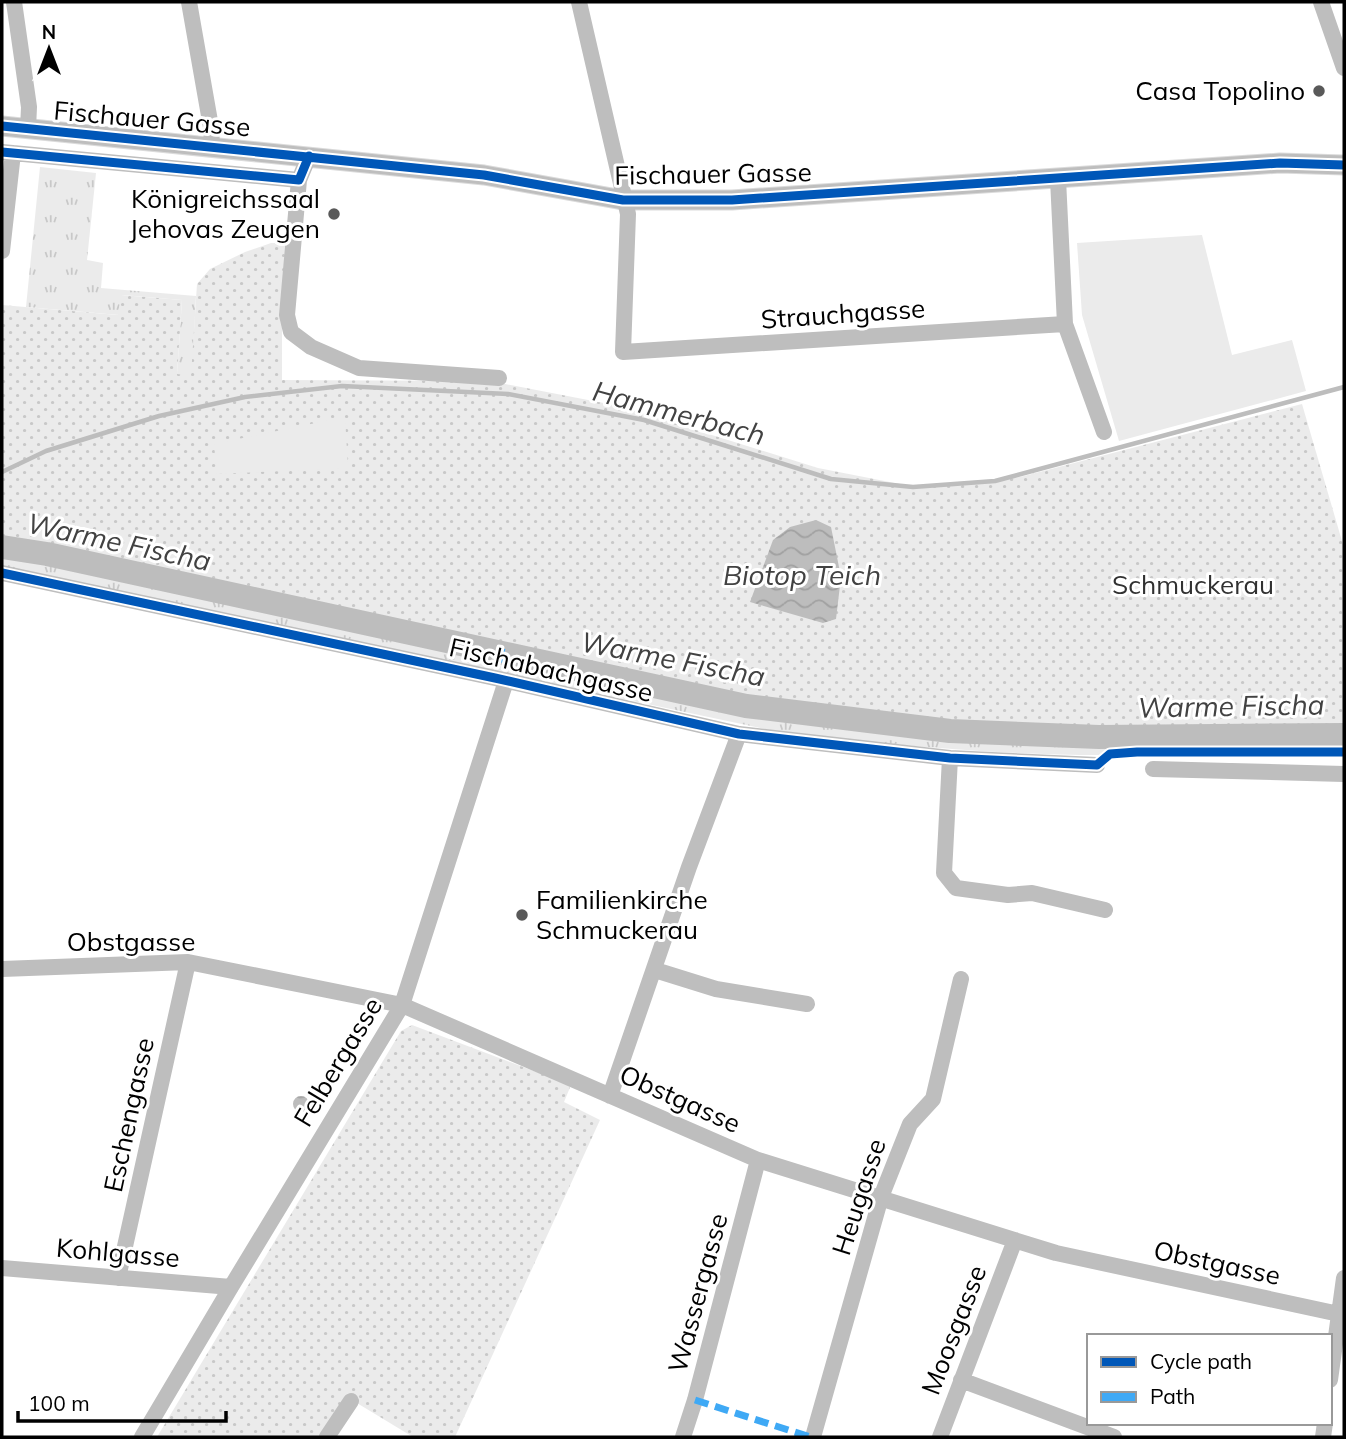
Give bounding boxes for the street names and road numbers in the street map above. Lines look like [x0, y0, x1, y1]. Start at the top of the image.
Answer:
street label: Fischauer Gasse [52, 93, 252, 144]
street label: Fischauer Gasse [614, 155, 812, 192]
street label: Strauchgasse [760, 291, 926, 336]
street label: Fischabachgasse [446, 630, 656, 709]
street label: Obstgasse [67, 925, 195, 958]
street label: Felbergasse [286, 991, 389, 1132]
street label: Eschengasse [96, 1035, 161, 1195]
street label: Obstgasse [615, 1057, 746, 1140]
street label: Heugasse [824, 1135, 893, 1259]
street label: Wassergasse [660, 1210, 735, 1376]
street label: Kohlgasse [55, 1231, 181, 1274]
street label: Obstgasse [1151, 1233, 1283, 1292]
street label: Moosgasse [914, 1260, 993, 1399]

